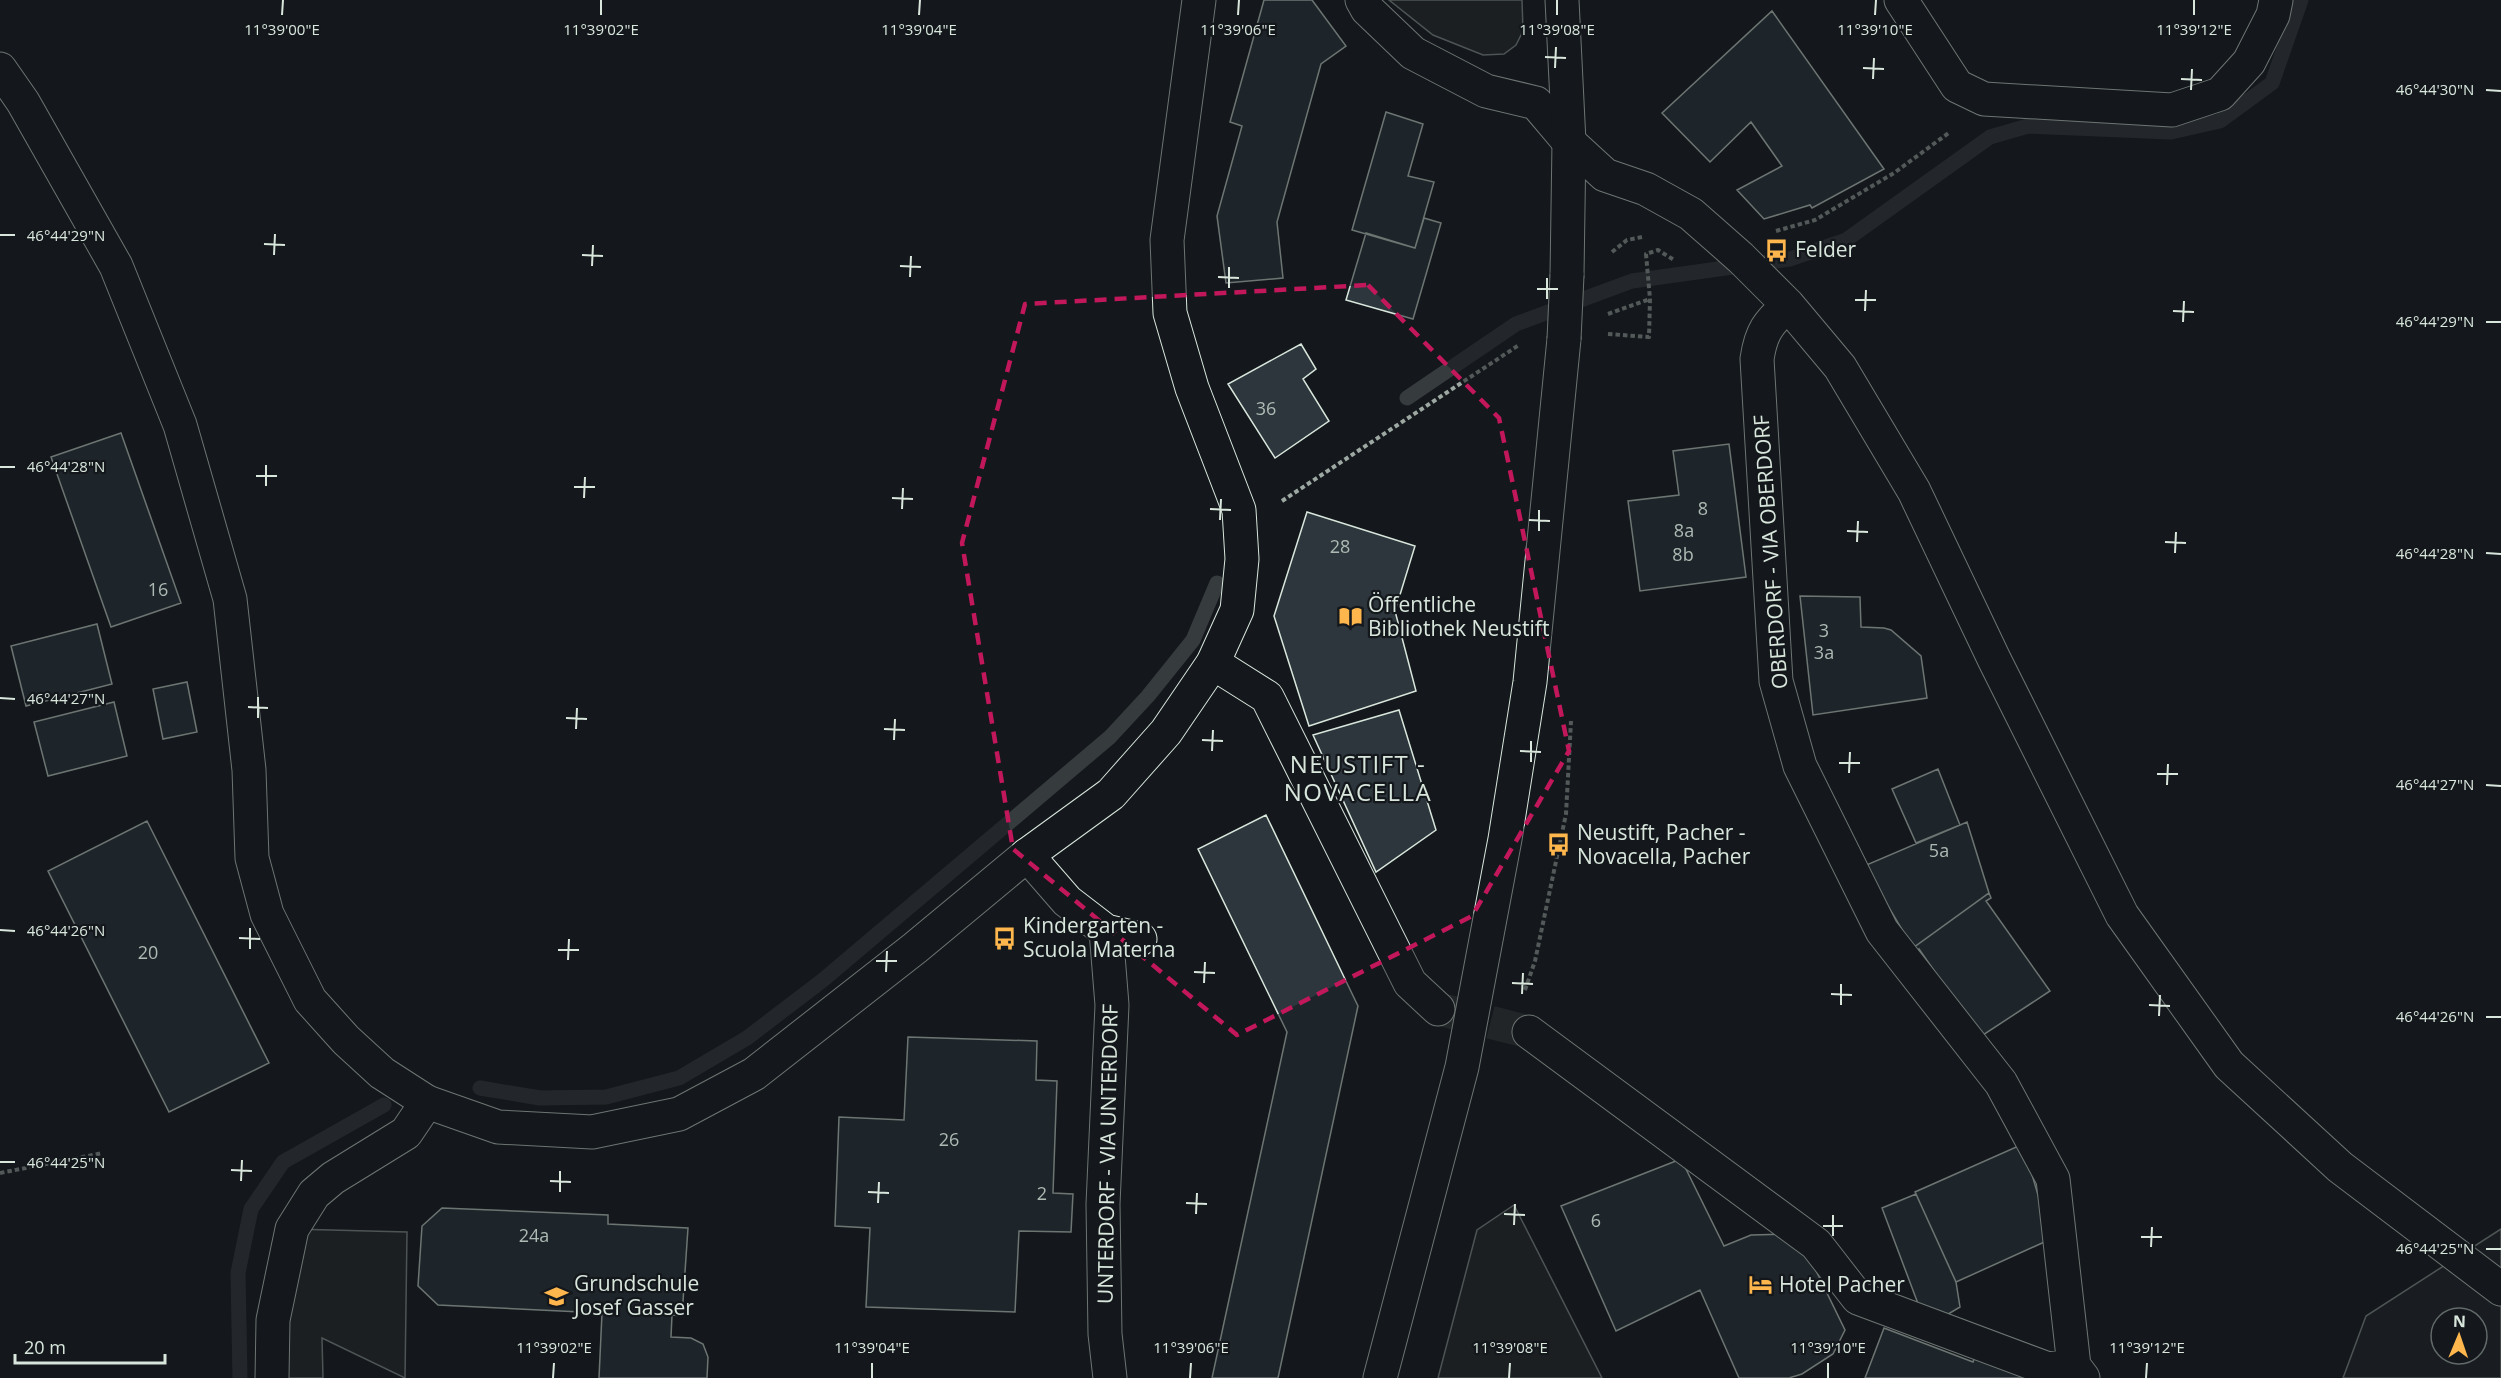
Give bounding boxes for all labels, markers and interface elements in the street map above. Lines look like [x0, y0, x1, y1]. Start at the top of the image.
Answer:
text: 11°39'00"E [244, 19, 320, 39]
text: 11°39'02"E [563, 19, 639, 39]
text: 11°39'04"E [881, 19, 957, 39]
text: 11°39'06"E [1200, 19, 1276, 39]
text: 11°39'08"E [1519, 19, 1595, 39]
text: 11°39'10"E [1837, 19, 1913, 39]
text: 11°39'12"E [2156, 19, 2232, 39]
text: 46°44'30"N [2396, 79, 2474, 99]
text: 46°44'29"N [27, 225, 105, 245]
place label: Felder [1795, 235, 1857, 263]
bus stop icon: Felder [1764, 237, 1790, 263]
text: 46°44'29"N [2396, 311, 2474, 331]
house number: 36 [1256, 396, 1276, 420]
street label: OBERDORF - VIA OBERDORF [1746, 414, 1794, 690]
text: 46°44'28"N [27, 456, 105, 476]
house number: 8 [1698, 496, 1708, 520]
house number: 8a [1674, 518, 1694, 542]
house number: 28 [1330, 534, 1350, 558]
house number: 8b [1672, 542, 1694, 566]
text: 46°44'28"N [2396, 543, 2474, 563]
house number: 16 [148, 577, 168, 601]
place label: Öffentliche Bibliothek Neustift [1368, 590, 1549, 642]
library icon: Öffentliche Bibliothek Neustift [1337, 604, 1363, 630]
house number: 3 [1819, 618, 1829, 642]
house number: 3a [1814, 640, 1834, 664]
text: 46°44'27"N [27, 688, 105, 708]
district label: NEUSTIFT - NOVACELLA [1284, 747, 1432, 808]
text: 46°44'27"N [2396, 774, 2474, 794]
place label: Neustift, Pacher - Novacella, Pacher [1577, 818, 1751, 870]
bus stop icon: Neustift, Pacher - Novacella, Pacher [1546, 832, 1572, 858]
house number: 5a [1929, 838, 1949, 862]
place label: Kindergarten - Scuola Materna [1023, 911, 1175, 963]
text: 46°44'26"N [27, 920, 105, 940]
bus stop icon: Kindergarten - Scuola Materna [992, 925, 1018, 951]
house number: 20 [138, 940, 158, 964]
street label: UNTERDORF - VIA UNTERDORF [1090, 1004, 1124, 1304]
text: 46°44'26"N [2396, 1006, 2474, 1026]
house number: 26 [939, 1127, 959, 1151]
text: 46°44'25"N [27, 1152, 105, 1172]
house number: 2 [1037, 1181, 1047, 1205]
house number: 6 [1591, 1208, 1601, 1232]
house number: 24a [519, 1223, 549, 1247]
text: 46°44'25"N [2396, 1238, 2474, 1258]
place label: Grundschule Josef Gasser [572, 1269, 699, 1321]
place label: Hotel Pacher [1779, 1270, 1905, 1298]
hotel icon: Hotel Pacher [1748, 1272, 1774, 1298]
school or university icon: Grundschule Josef Gasser [543, 1283, 569, 1309]
north arrow [2429, 1306, 2489, 1366]
text: N [2453, 1310, 2466, 1332]
scale bar [15, 1327, 165, 1365]
text: 20 m [24, 1335, 66, 1359]
text: 11°39'02"E [516, 1337, 592, 1357]
text: 11°39'04"E [834, 1337, 910, 1357]
text: 11°39'06"E [1153, 1337, 1229, 1357]
text: 11°39'08"E [1472, 1337, 1548, 1357]
text: 11°39'10"E [1790, 1337, 1866, 1357]
text: 11°39'12"E [2109, 1337, 2185, 1357]

